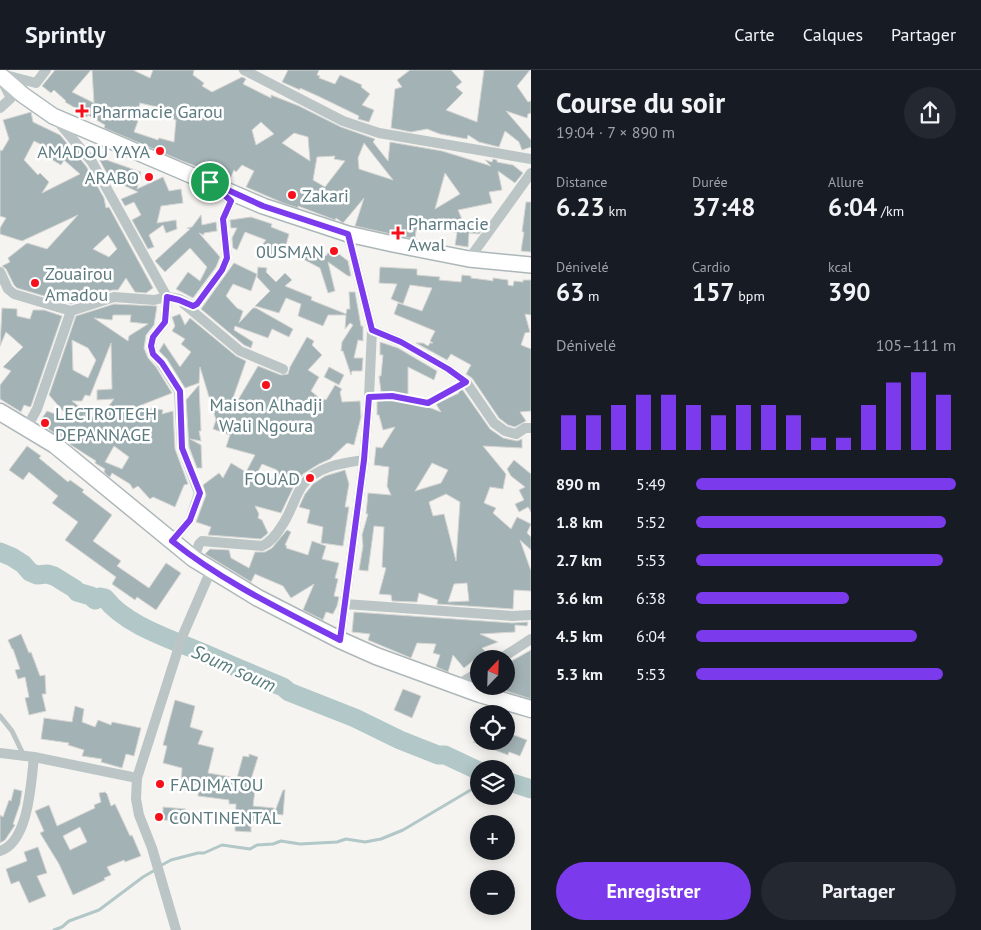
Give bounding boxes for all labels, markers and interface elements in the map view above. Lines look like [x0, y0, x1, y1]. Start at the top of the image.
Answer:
text: Sprintly [25, 19, 106, 50]
text: Carte [734, 23, 775, 46]
text: Calques [803, 23, 863, 46]
text: Partager [891, 23, 956, 46]
text: Course du soir [556, 84, 725, 121]
button: share [904, 87, 956, 139]
place label: Pharmacie Garou [92, 100, 223, 123]
marker: Pharmacie Garou [76, 105, 88, 117]
text: 19:04 · 7 × 890 m [556, 122, 675, 142]
place label: AMADOU YAYA [37, 140, 150, 163]
marker: AMADOU YAYA [154, 145, 166, 157]
pin [189, 161, 231, 203]
place label: ARABO [85, 166, 139, 189]
icon: arrive [196, 168, 224, 196]
marker: ARABO [143, 171, 155, 183]
text: Distance [556, 173, 607, 191]
text: Durée [692, 173, 728, 191]
text: Allure [828, 173, 864, 191]
place label: Zakari [302, 184, 349, 207]
marker: Zakari [286, 189, 298, 201]
text: 6.23 [556, 191, 605, 223]
text: 37:48 [692, 191, 755, 223]
text: 6:04 [828, 191, 877, 223]
text: km [605, 202, 627, 220]
text: /km [877, 202, 904, 220]
place label: Pharmacie Awal [408, 212, 489, 256]
marker: Pharmacie Awal [392, 227, 404, 239]
place label: 0USMAN [256, 240, 324, 263]
marker: 0USMAN [328, 245, 340, 257]
text: Dénivelé [556, 258, 609, 276]
text: Cardio [692, 258, 730, 276]
text: kcal [828, 258, 852, 276]
place label: Zouairou Amadou [45, 262, 112, 306]
text: 63 [556, 276, 584, 308]
text: 157 [692, 276, 735, 308]
text: 390 [828, 276, 871, 308]
marker: Zouairou Amadou [29, 277, 41, 289]
text: m [584, 287, 599, 305]
text: bpm [735, 287, 765, 305]
text: Dénivelé [556, 335, 616, 355]
text: 105–111 m [876, 335, 956, 355]
marker: Maison Alhadji Wali Ngoura [260, 379, 272, 391]
place label: Maison Alhadji Wali Ngoura [209, 393, 323, 437]
place label: LECTROTECH DEPANNAGE [55, 402, 157, 446]
marker: LECTROTECH DEPANNAGE [39, 417, 51, 429]
place label: FOUAD [244, 467, 300, 490]
marker: FOUAD [304, 472, 316, 484]
text: 890 m [556, 474, 600, 494]
text: 5:49 [636, 474, 666, 494]
text: 1.8 km [556, 512, 603, 532]
text: 5:52 [636, 512, 666, 532]
text: 2.7 km [556, 550, 602, 570]
text: 5:53 [636, 550, 666, 570]
text: 3.6 km [556, 588, 603, 608]
text: 6:38 [636, 588, 666, 608]
text: 4.5 km [556, 626, 603, 646]
text: 6:04 [636, 626, 666, 646]
water label: Soum soum [188, 639, 280, 697]
north arrow [470, 650, 515, 695]
map controls [470, 650, 515, 915]
text: 5.3 km [556, 664, 603, 684]
text: 5:53 [636, 664, 666, 684]
button: locate [470, 705, 515, 750]
button: layers [470, 760, 515, 805]
place label: FADIMATOU [170, 773, 264, 796]
marker: FADIMATOU [154, 778, 166, 790]
place label: CONTINENTAL [169, 806, 281, 829]
marker: CONTINENTAL [153, 811, 165, 823]
button: + [470, 815, 515, 860]
button: Enregistrer [556, 862, 751, 920]
button: Partager [761, 862, 956, 920]
button: − [470, 870, 515, 915]

